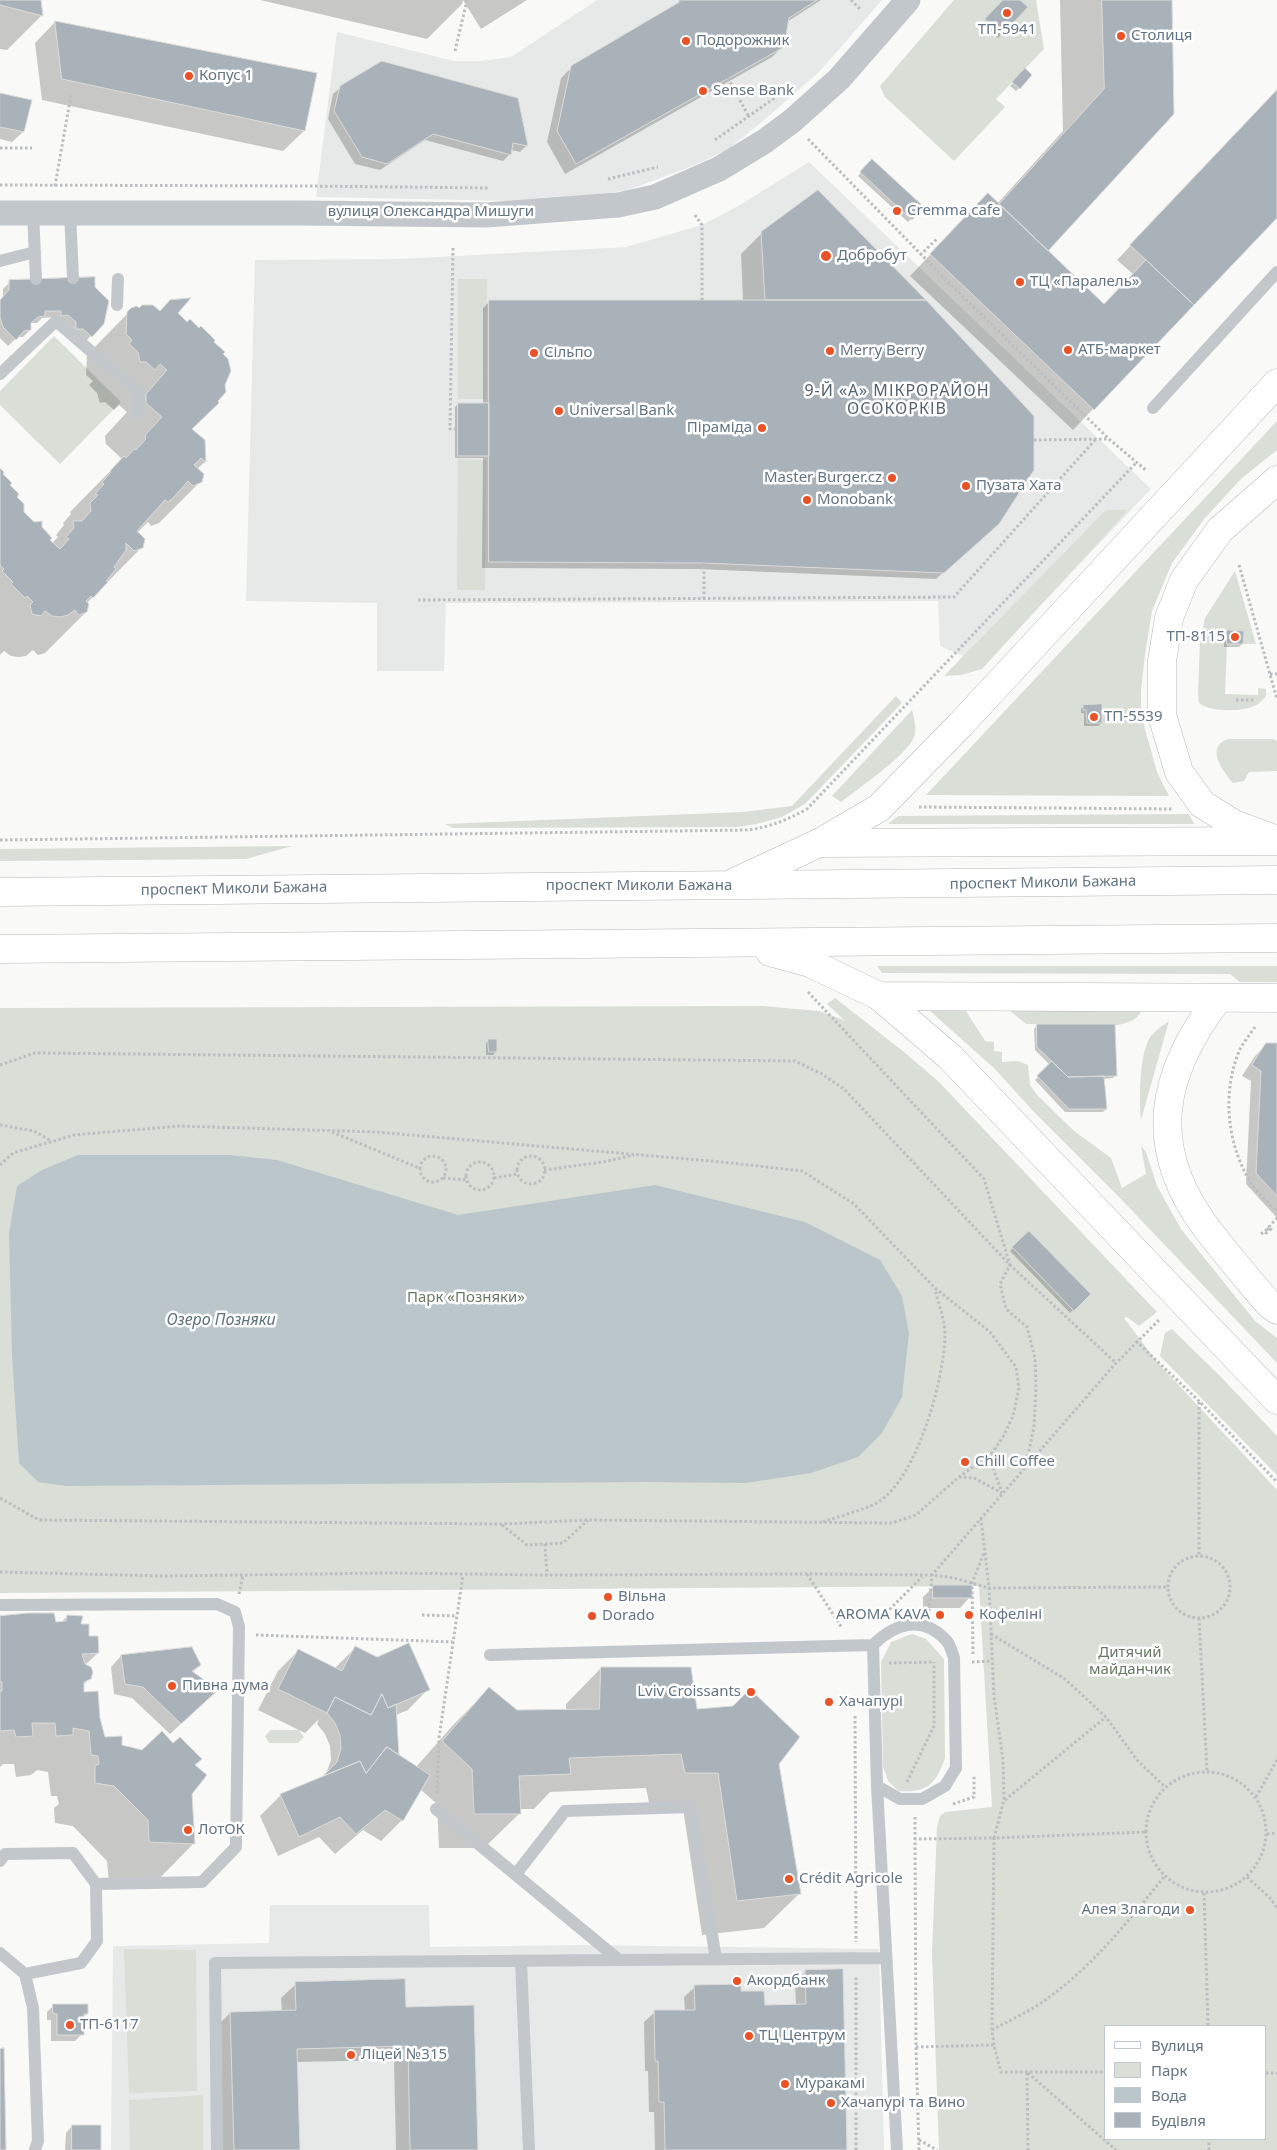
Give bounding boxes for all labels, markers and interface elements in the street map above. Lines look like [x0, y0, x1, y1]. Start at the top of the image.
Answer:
marker: ТП-5941 [1001, 7, 1013, 19]
place label: ТП-5941 [978, 21, 1036, 39]
place label: Столиця [1131, 27, 1192, 45]
marker: Столиця [1115, 30, 1127, 42]
place label: Подорожник [696, 32, 789, 50]
marker: Подорожник [680, 35, 692, 47]
place label: Копус 1 [199, 67, 253, 85]
marker: Копус 1 [183, 70, 195, 82]
place label: Sense Bank [713, 82, 794, 100]
marker: Sense Bank [697, 85, 709, 97]
place label: Cremma cafe [907, 202, 1000, 220]
street label: вулиця Олександра Мишуги [328, 203, 534, 221]
marker: Cremma cafe [891, 205, 903, 217]
place label: Добробут [837, 247, 907, 265]
marker: Добробут [819, 249, 833, 263]
place label: ТЦ «Паралель» [1030, 273, 1139, 291]
marker: ТЦ «Паралель» [1014, 276, 1026, 288]
place label: АТБ-маркет [1078, 341, 1161, 359]
place label: Merry Berry [840, 342, 924, 360]
place label: Сільпо [544, 344, 592, 362]
marker: АТБ-маркет [1062, 344, 1074, 356]
marker: Merry Berry [824, 345, 836, 357]
marker: Сільпо [528, 347, 540, 359]
district label: 9-Й «А» МІКРОРАЙОН ОСОКОРКІВ [802, 381, 992, 419]
place label: Universal Bank [569, 402, 674, 420]
marker: Universal Bank [553, 405, 565, 417]
place label: Піраміда [687, 419, 752, 437]
marker: Піраміда [756, 422, 768, 434]
place label: Master Burger.cz [764, 469, 882, 487]
marker: Master Burger.cz [886, 472, 898, 484]
place label: Пузата Хата [976, 477, 1062, 495]
marker: Пузата Хата [960, 480, 972, 492]
place label: Monobank [817, 491, 893, 509]
marker: Monobank [801, 494, 813, 506]
place label: ТП-8115 [1167, 628, 1225, 646]
marker: ТП-8115 [1229, 631, 1241, 643]
place label: ТП-5539 [1104, 708, 1162, 726]
marker: ТП-5539 [1088, 711, 1100, 723]
street label: проспект Миколи Бажана [950, 872, 1136, 894]
street label: проспект Миколи Бажана [546, 877, 732, 895]
street label: проспект Миколи Бажана [141, 878, 327, 900]
park label: Парк «Позняки» [407, 1289, 525, 1307]
water label: Озеро Позняки [166, 1310, 276, 1330]
place label: Chill Coffee [975, 1453, 1055, 1471]
marker: Chill Coffee [959, 1456, 971, 1468]
place label: Вільна [618, 1588, 666, 1606]
marker: Вільна [602, 1591, 614, 1603]
place label: AROMA KAVA [836, 1606, 930, 1624]
place label: Кофеліні [979, 1606, 1042, 1624]
place label: Dorado [602, 1607, 655, 1625]
marker: AROMA KAVA [934, 1609, 946, 1621]
marker: Кофеліні [963, 1609, 975, 1621]
marker: Dorado [586, 1610, 598, 1622]
park label: Дитячий майданчик [1089, 1644, 1171, 1679]
place label: Пивна дума [182, 1677, 269, 1695]
marker: Пивна дума [166, 1680, 178, 1692]
place label: Lviv Croissants [637, 1683, 741, 1701]
marker: Lviv Croissants [745, 1686, 757, 1698]
place label: Хачапурі [839, 1693, 903, 1711]
marker: Хачапурі [823, 1696, 835, 1708]
place label: ЛотОК [198, 1821, 245, 1839]
marker: ЛотОК [182, 1824, 194, 1836]
place label: Crédit Agricole [799, 1870, 903, 1888]
marker: Crédit Agricole [783, 1873, 795, 1885]
place label: Алея Злагоди [1082, 1901, 1180, 1919]
marker: Алея Злагоди [1184, 1904, 1196, 1916]
place label: Акордбанк [747, 1972, 826, 1990]
marker: Акордбанк [731, 1975, 743, 1987]
place label: ТП-6117 [80, 2016, 138, 2034]
marker: ТП-6117 [64, 2019, 76, 2031]
legend [1104, 2025, 1267, 2140]
place label: ТЦ Центрум [759, 2027, 846, 2045]
marker: ТЦ Центрум [743, 2030, 755, 2042]
text: Вулиця [1151, 2035, 1204, 2055]
place label: Ліцей №315 [361, 2046, 447, 2064]
marker: Ліцей №315 [345, 2049, 357, 2061]
text: Парк [1151, 2060, 1187, 2080]
place label: Муракамі [795, 2075, 865, 2093]
marker: Муракамі [779, 2078, 791, 2090]
text: Вода [1151, 2085, 1187, 2105]
place label: Хачапурі та Вино [841, 2094, 965, 2112]
marker: Хачапурі та Вино [825, 2097, 837, 2109]
text: Будівля [1151, 2110, 1206, 2130]

